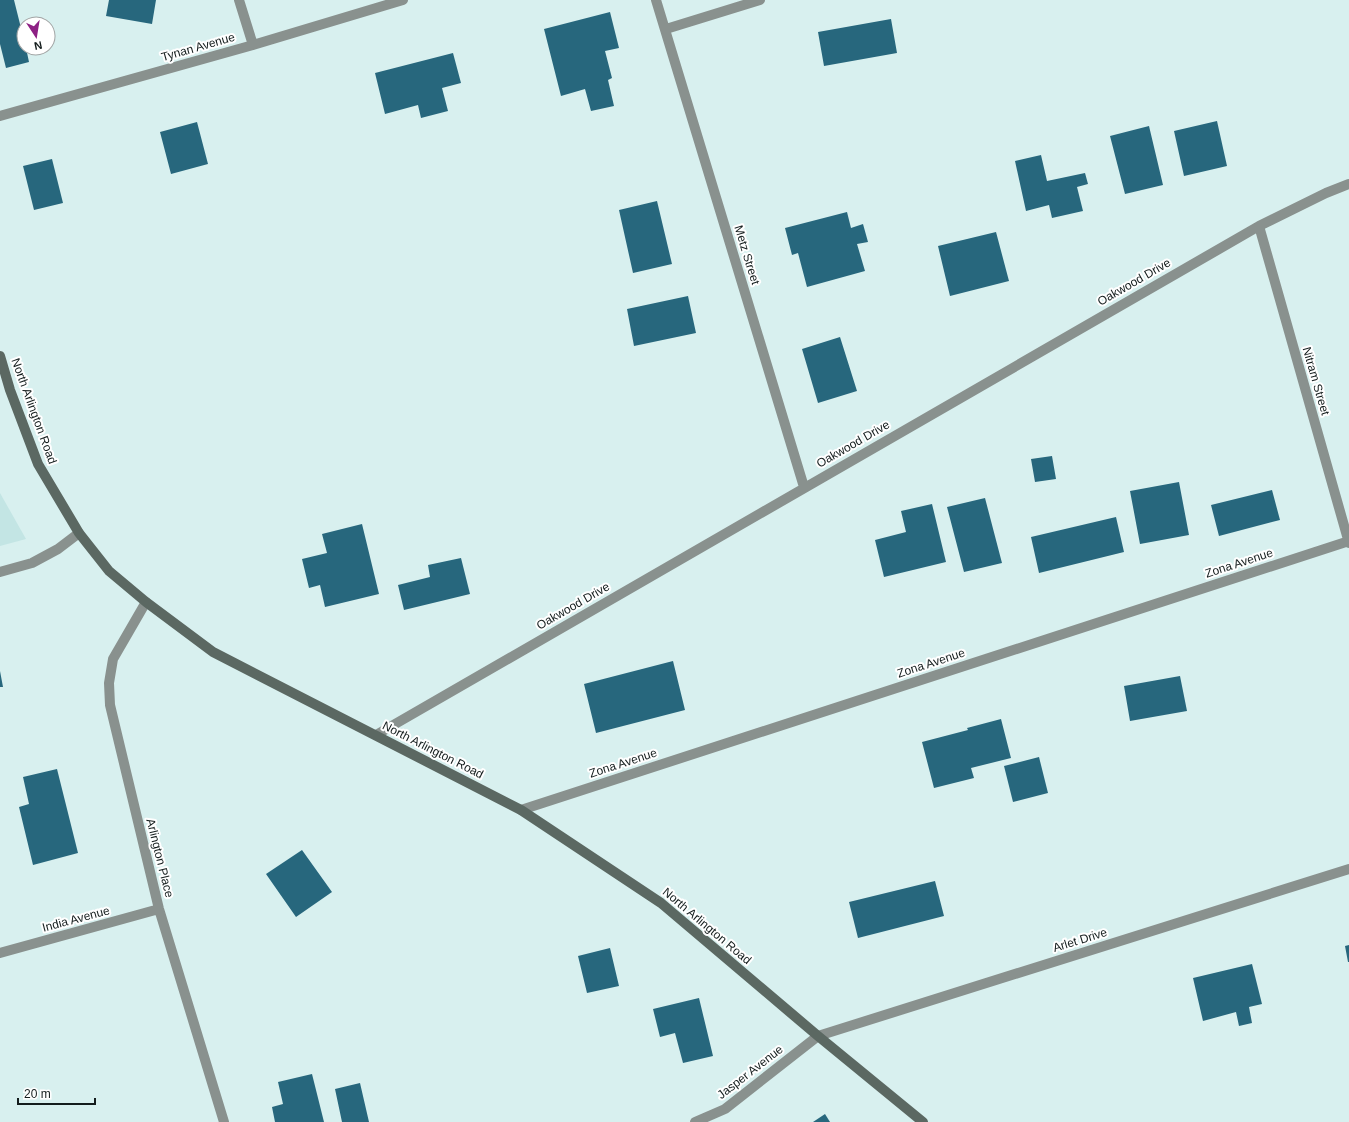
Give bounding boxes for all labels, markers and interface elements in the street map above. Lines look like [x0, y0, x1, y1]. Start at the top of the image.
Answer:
north arrow [16, 16, 56, 56]
street label: Tynan Avenue [160, 30, 237, 64]
text: N [33, 39, 43, 52]
street label: Metz Street [731, 224, 763, 287]
street label: Oakwood Drive [1095, 255, 1173, 309]
street label: Nitram Street [1300, 345, 1333, 418]
street label: North Arlington Road [8, 356, 60, 466]
street label: Oakwood Drive [814, 417, 892, 471]
street label: Zona Avenue [1203, 545, 1275, 581]
street label: Oakwood Drive [534, 579, 612, 633]
street label: Zona Avenue [895, 645, 967, 681]
street label: North Arlington Road [380, 718, 486, 782]
street label: Zona Avenue [587, 745, 659, 781]
street label: Arlington Place [143, 817, 177, 899]
street label: North Arlington Road [660, 885, 754, 967]
street label: India Avenue [41, 903, 112, 935]
street label: Arlet Drive [1051, 925, 1109, 955]
street label: Jasper Avenue [714, 1042, 786, 1102]
scale bar [18, 1080, 95, 1106]
text: 20 m [24, 1087, 51, 1101]

